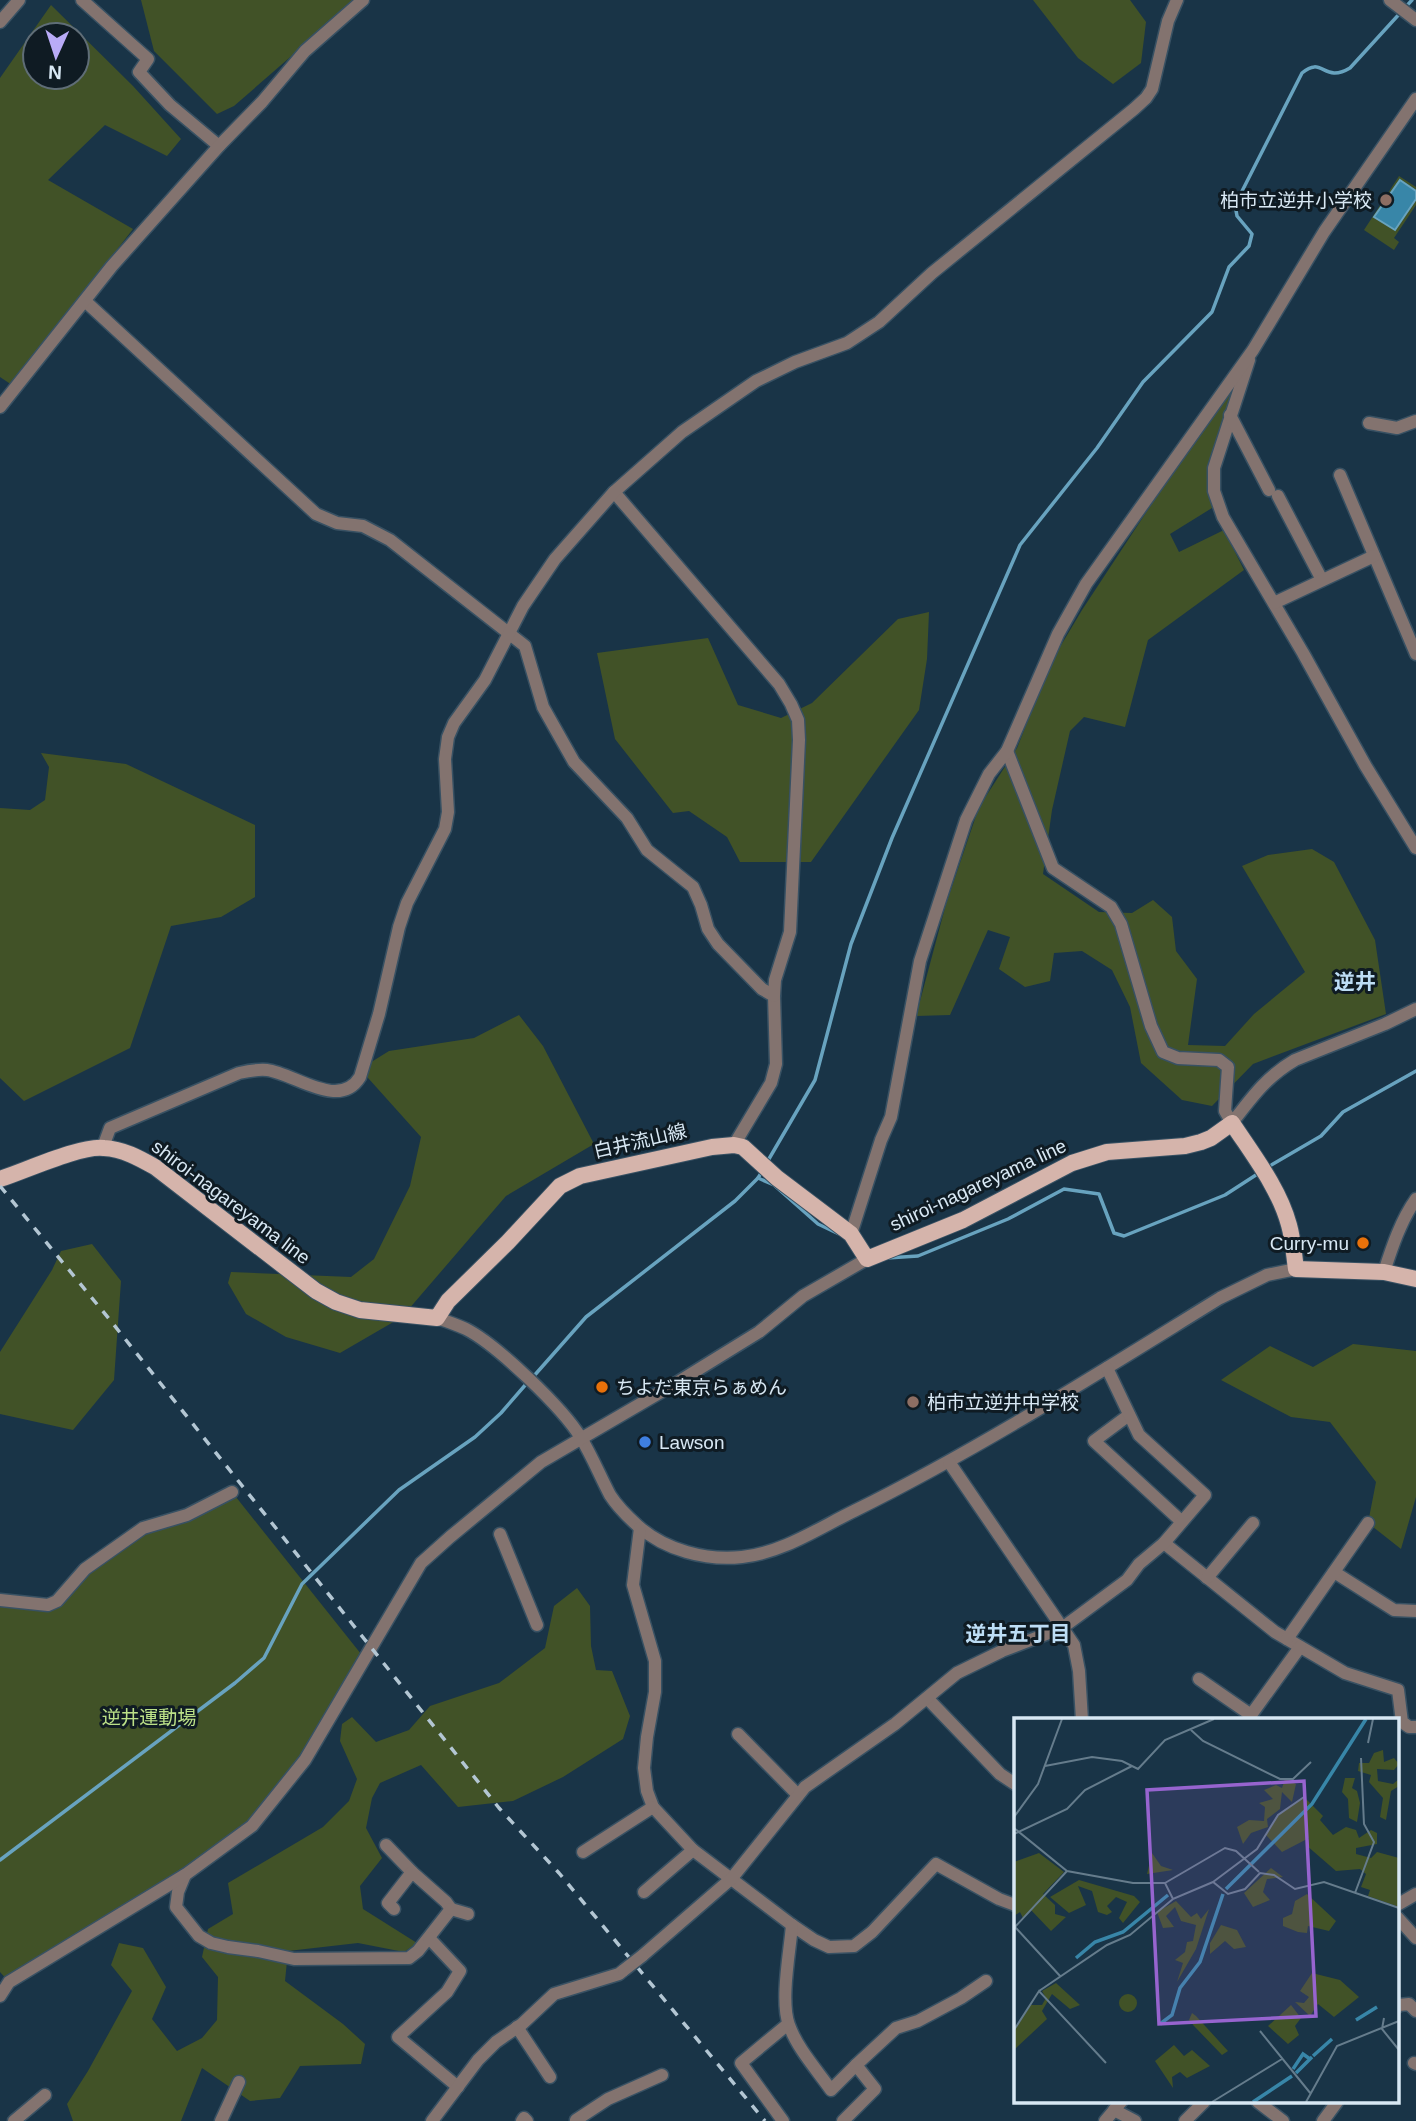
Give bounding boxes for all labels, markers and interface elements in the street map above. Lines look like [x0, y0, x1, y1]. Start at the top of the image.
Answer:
north arrow [21, 21, 91, 91]
text: N [48, 62, 63, 83]
place label: 柏市立逆井小学校 [1220, 190, 1372, 211]
marker: 柏市立逆井小学校 [1378, 192, 1394, 208]
district label: 逆井 [1334, 970, 1376, 993]
street label: 白井流山線 [591, 1120, 689, 1162]
street label: shiroi-nagareyama line [886, 1135, 1070, 1235]
street label: shiroi-nagareyama line [148, 1136, 314, 1268]
place label: Curry-mu [1270, 1233, 1349, 1254]
marker: Curry-mu [1355, 1235, 1371, 1251]
place label: ちよだ東京らぁめん [616, 1377, 787, 1398]
marker: ちよだ東京らぁめん [594, 1379, 610, 1395]
place label: 柏市立逆井中学校 [927, 1392, 1079, 1413]
marker: 柏市立逆井中学校 [905, 1394, 921, 1410]
place label: Lawson [659, 1432, 725, 1453]
marker: Lawson [637, 1434, 653, 1450]
district label: 逆井五丁目 [966, 1622, 1071, 1645]
park label: 逆井運動場 [101, 1707, 197, 1728]
inset map [1014, 1718, 1398, 2104]

